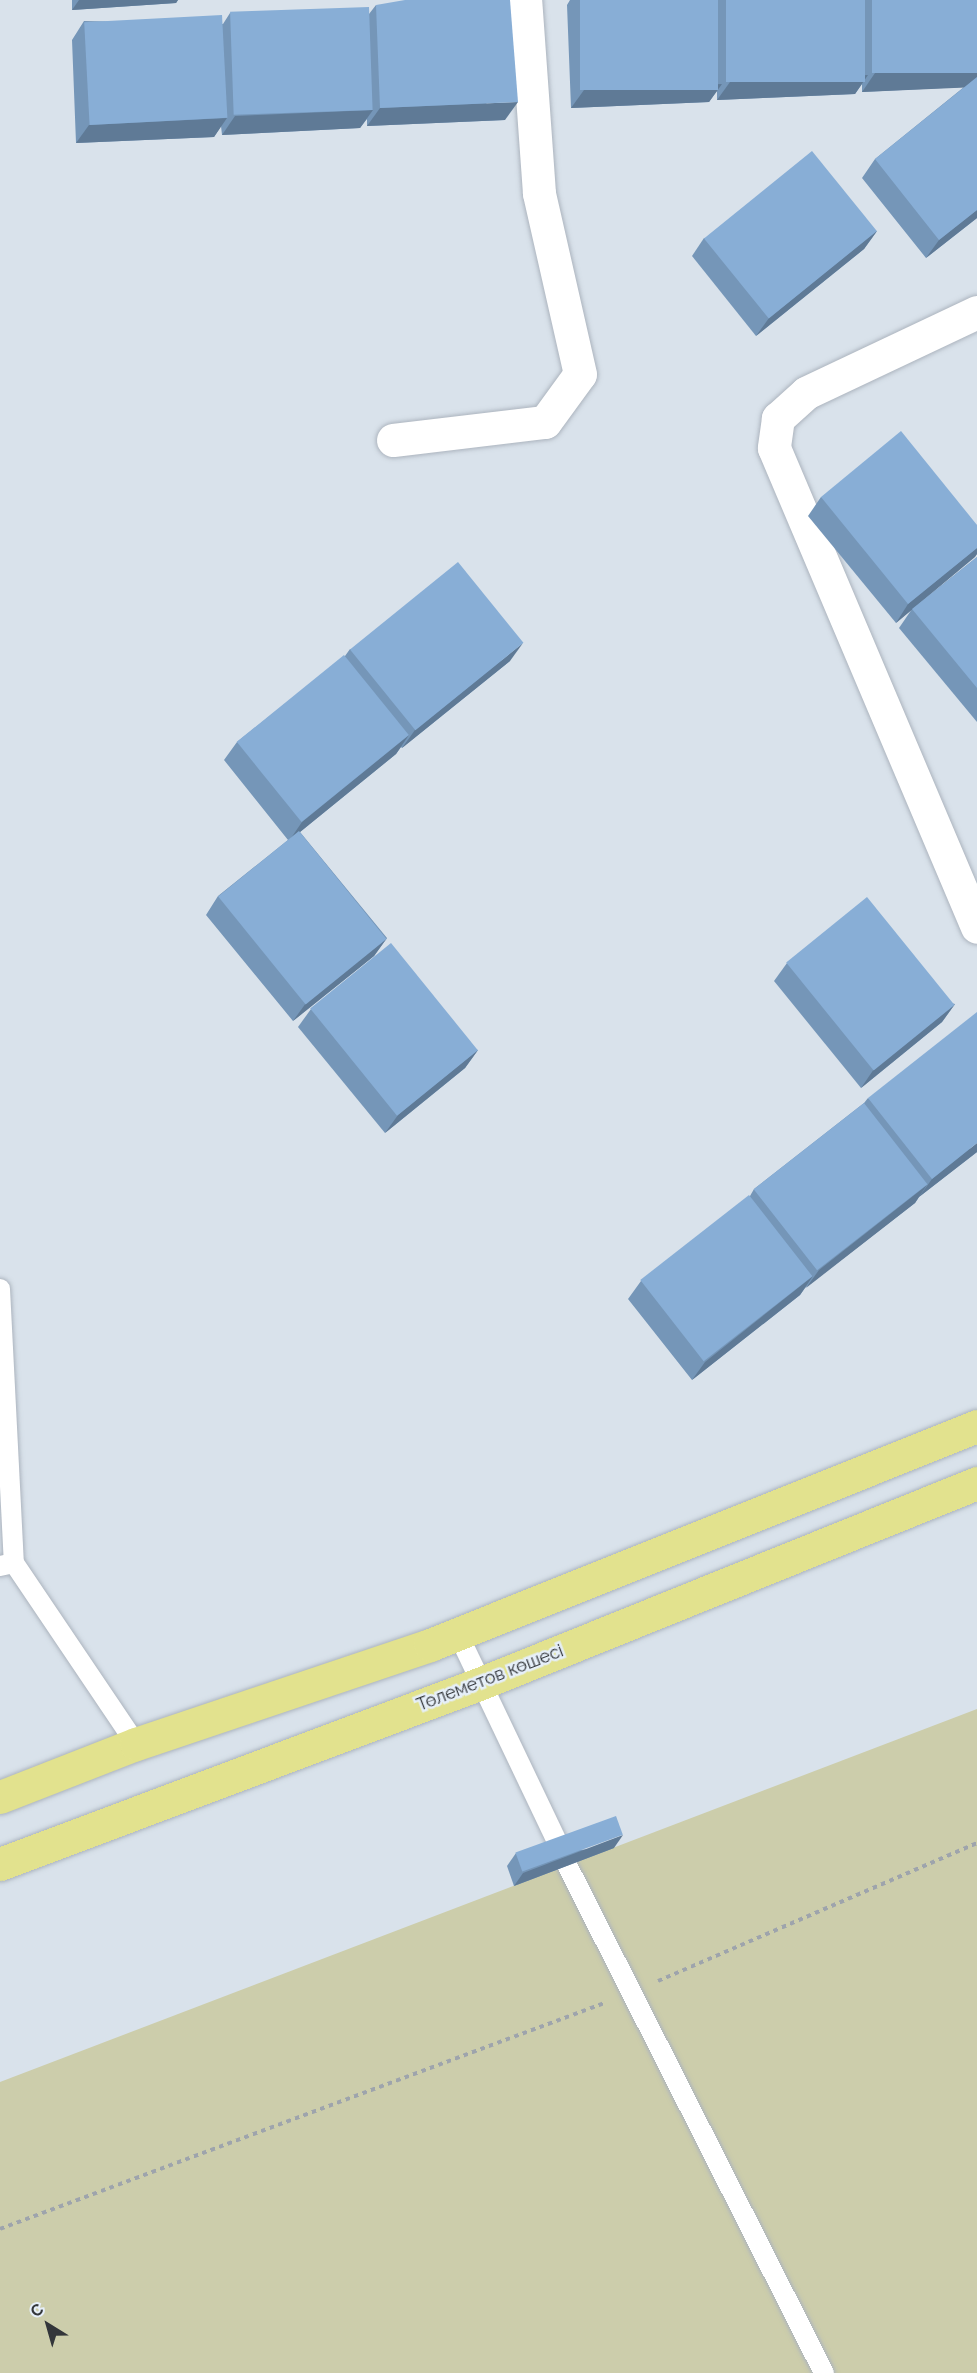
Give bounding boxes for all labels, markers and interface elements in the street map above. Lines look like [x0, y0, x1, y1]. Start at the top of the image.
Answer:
street label: Төлеметов көшесі [414, 1640, 566, 1716]
north arrow [18, 2295, 78, 2355]
text: С [27, 2299, 47, 2321]

